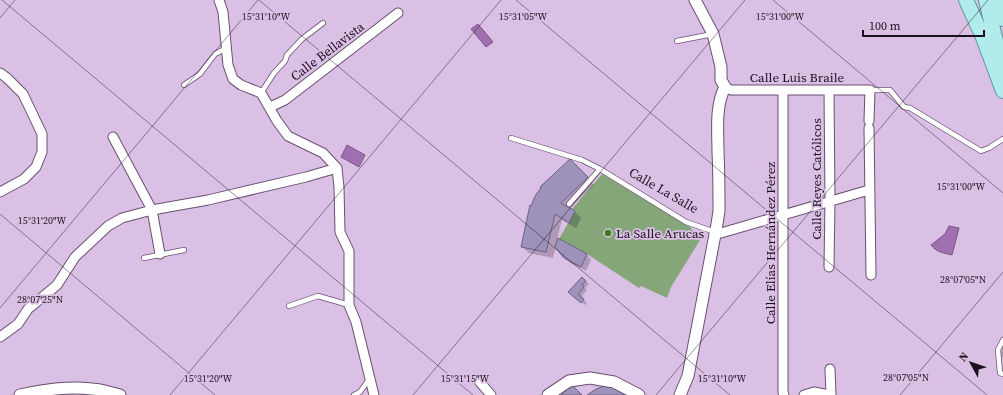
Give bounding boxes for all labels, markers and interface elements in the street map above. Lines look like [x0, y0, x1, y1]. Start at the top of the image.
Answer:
text: 15°31'10"W [242, 10, 291, 23]
text: 15°31'05"W [499, 10, 548, 23]
text: 15°31'00"W [756, 10, 805, 23]
scale bar [863, 12, 984, 38]
street label: Calle Bellavista [287, 18, 368, 85]
text: 100 m [869, 18, 901, 34]
street label: Calle Luis Braile [750, 69, 845, 86]
street label: Calle Reyes Católicos [808, 118, 825, 240]
street label: Calle Elías Hernández Pérez [762, 162, 779, 324]
street label: Calle La Salle [626, 164, 702, 217]
text: 15°31'00"W [937, 180, 986, 193]
text: 15°31'20"W [18, 214, 67, 227]
place label: La Salle Arucas [616, 225, 705, 242]
marker: La Salle Arucas [603, 228, 613, 238]
text: 28°07'05"N [940, 273, 986, 286]
text: 28°07'25"N [17, 293, 63, 306]
north arrow [951, 343, 991, 383]
text: N [955, 349, 972, 365]
text: 28°07'05"N [883, 371, 929, 384]
text: 15°31'20"W [184, 372, 233, 385]
text: 15°31'15"W [441, 372, 490, 385]
text: 15°31'10"W [698, 372, 747, 385]

